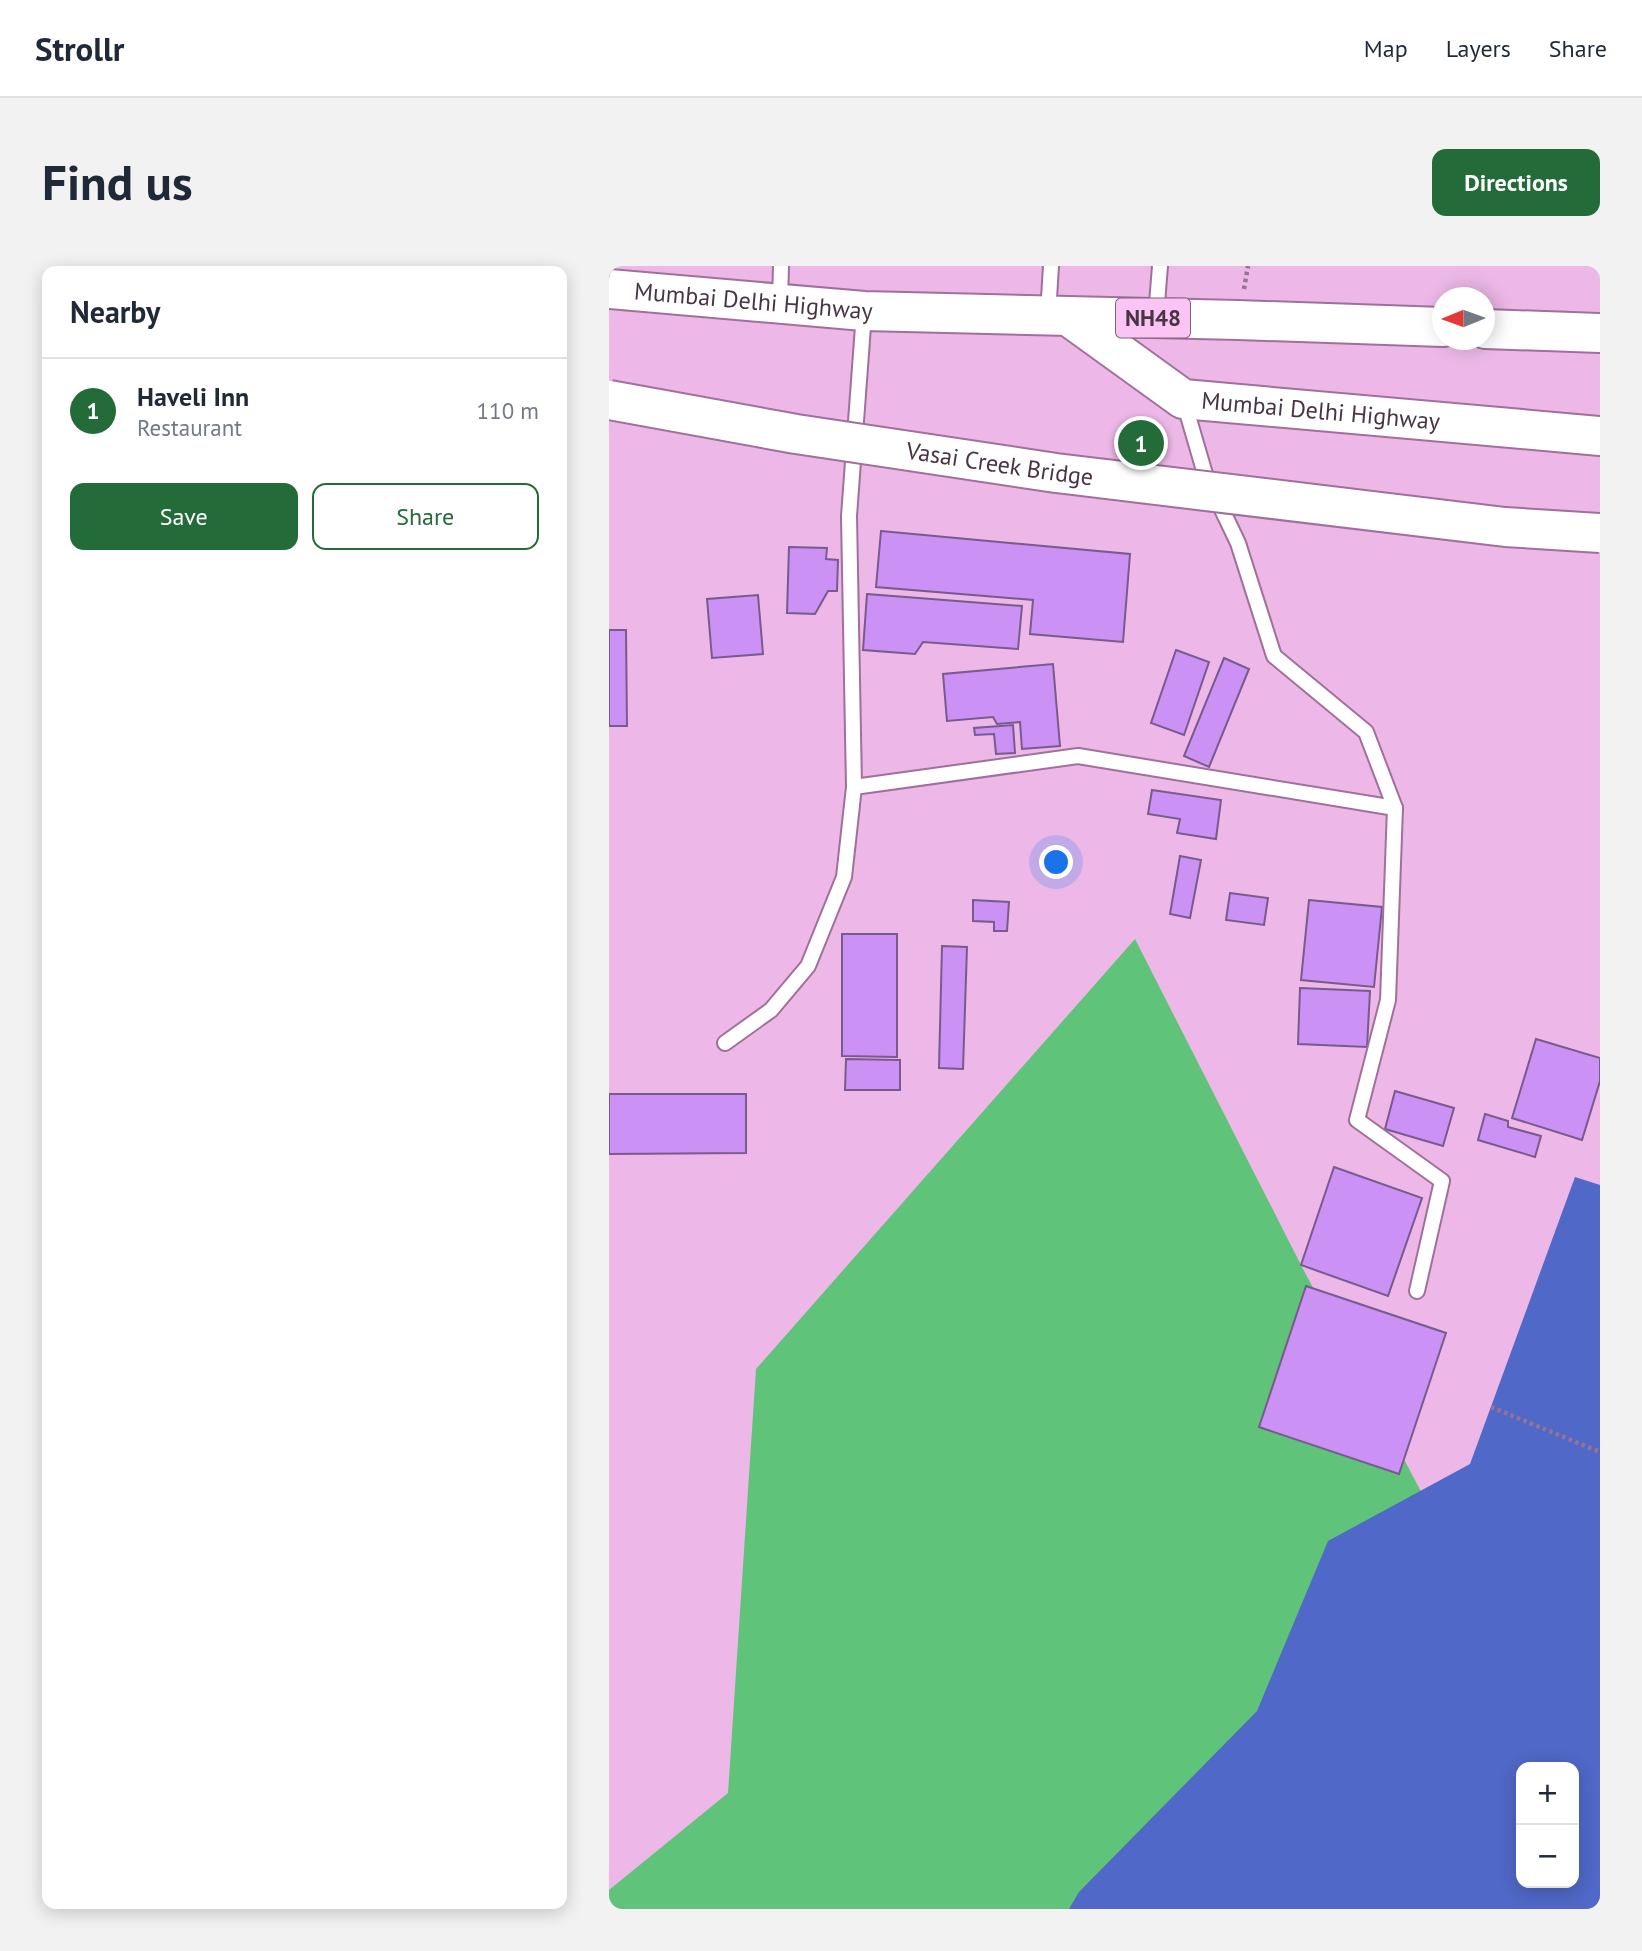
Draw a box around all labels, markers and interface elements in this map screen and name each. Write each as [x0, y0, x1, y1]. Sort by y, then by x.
text: Strollr [35, 27, 124, 70]
text: Map [1364, 33, 1408, 64]
text: Layers [1446, 33, 1511, 64]
text: Share [1549, 33, 1607, 64]
button: Directions [1432, 149, 1600, 216]
text: Find us [42, 150, 193, 214]
street label: Mumbai Delhi Highway [633, 275, 873, 326]
north arrow [1432, 287, 1495, 350]
text: Nearby [70, 292, 160, 331]
road number: NH48 [1116, 298, 1190, 338]
text: Haveli Inn [137, 380, 249, 413]
street label: Mumbai Delhi Highway [1200, 385, 1441, 437]
text: 1 [86, 396, 100, 425]
text: 110 m [477, 396, 539, 425]
text: Restaurant [137, 413, 242, 442]
pin: 1 [1118, 417, 1164, 469]
street label: Vasai Creek Bridge [903, 435, 1095, 492]
button: Save [70, 483, 298, 550]
button: Share [312, 483, 539, 550]
your location [1039, 845, 1073, 879]
map controls [1516, 1762, 1579, 1888]
button: + [1516, 1762, 1579, 1825]
button: − [1516, 1825, 1579, 1888]

